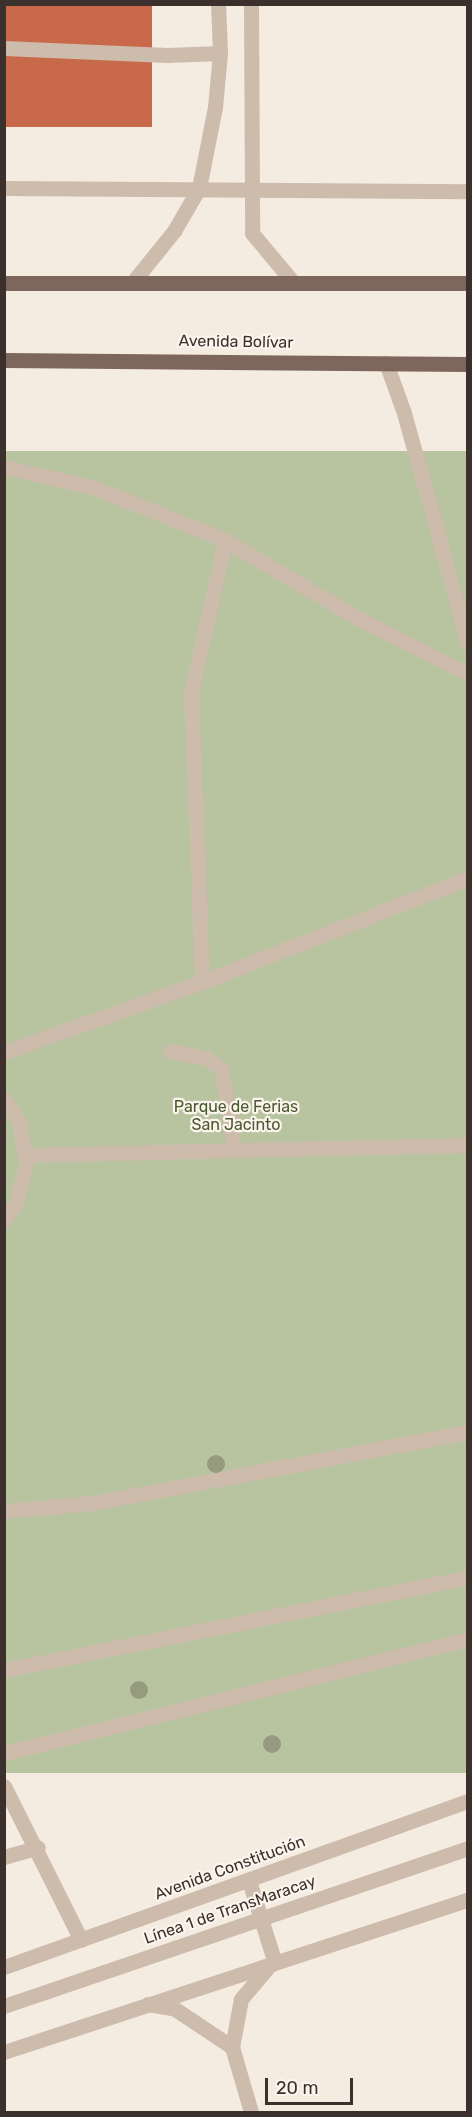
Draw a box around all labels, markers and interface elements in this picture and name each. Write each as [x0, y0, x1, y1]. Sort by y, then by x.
street label: Avenida Bolívar [179, 331, 293, 353]
park label: Parque de Ferias San Jacinto [174, 1097, 298, 1135]
street label: Avenida Constitución [152, 1832, 308, 1904]
street label: Línea 1 de TransMaracay [141, 1872, 319, 1948]
scale bar [268, 2066, 356, 2104]
text: 20 m [276, 2077, 318, 2099]

